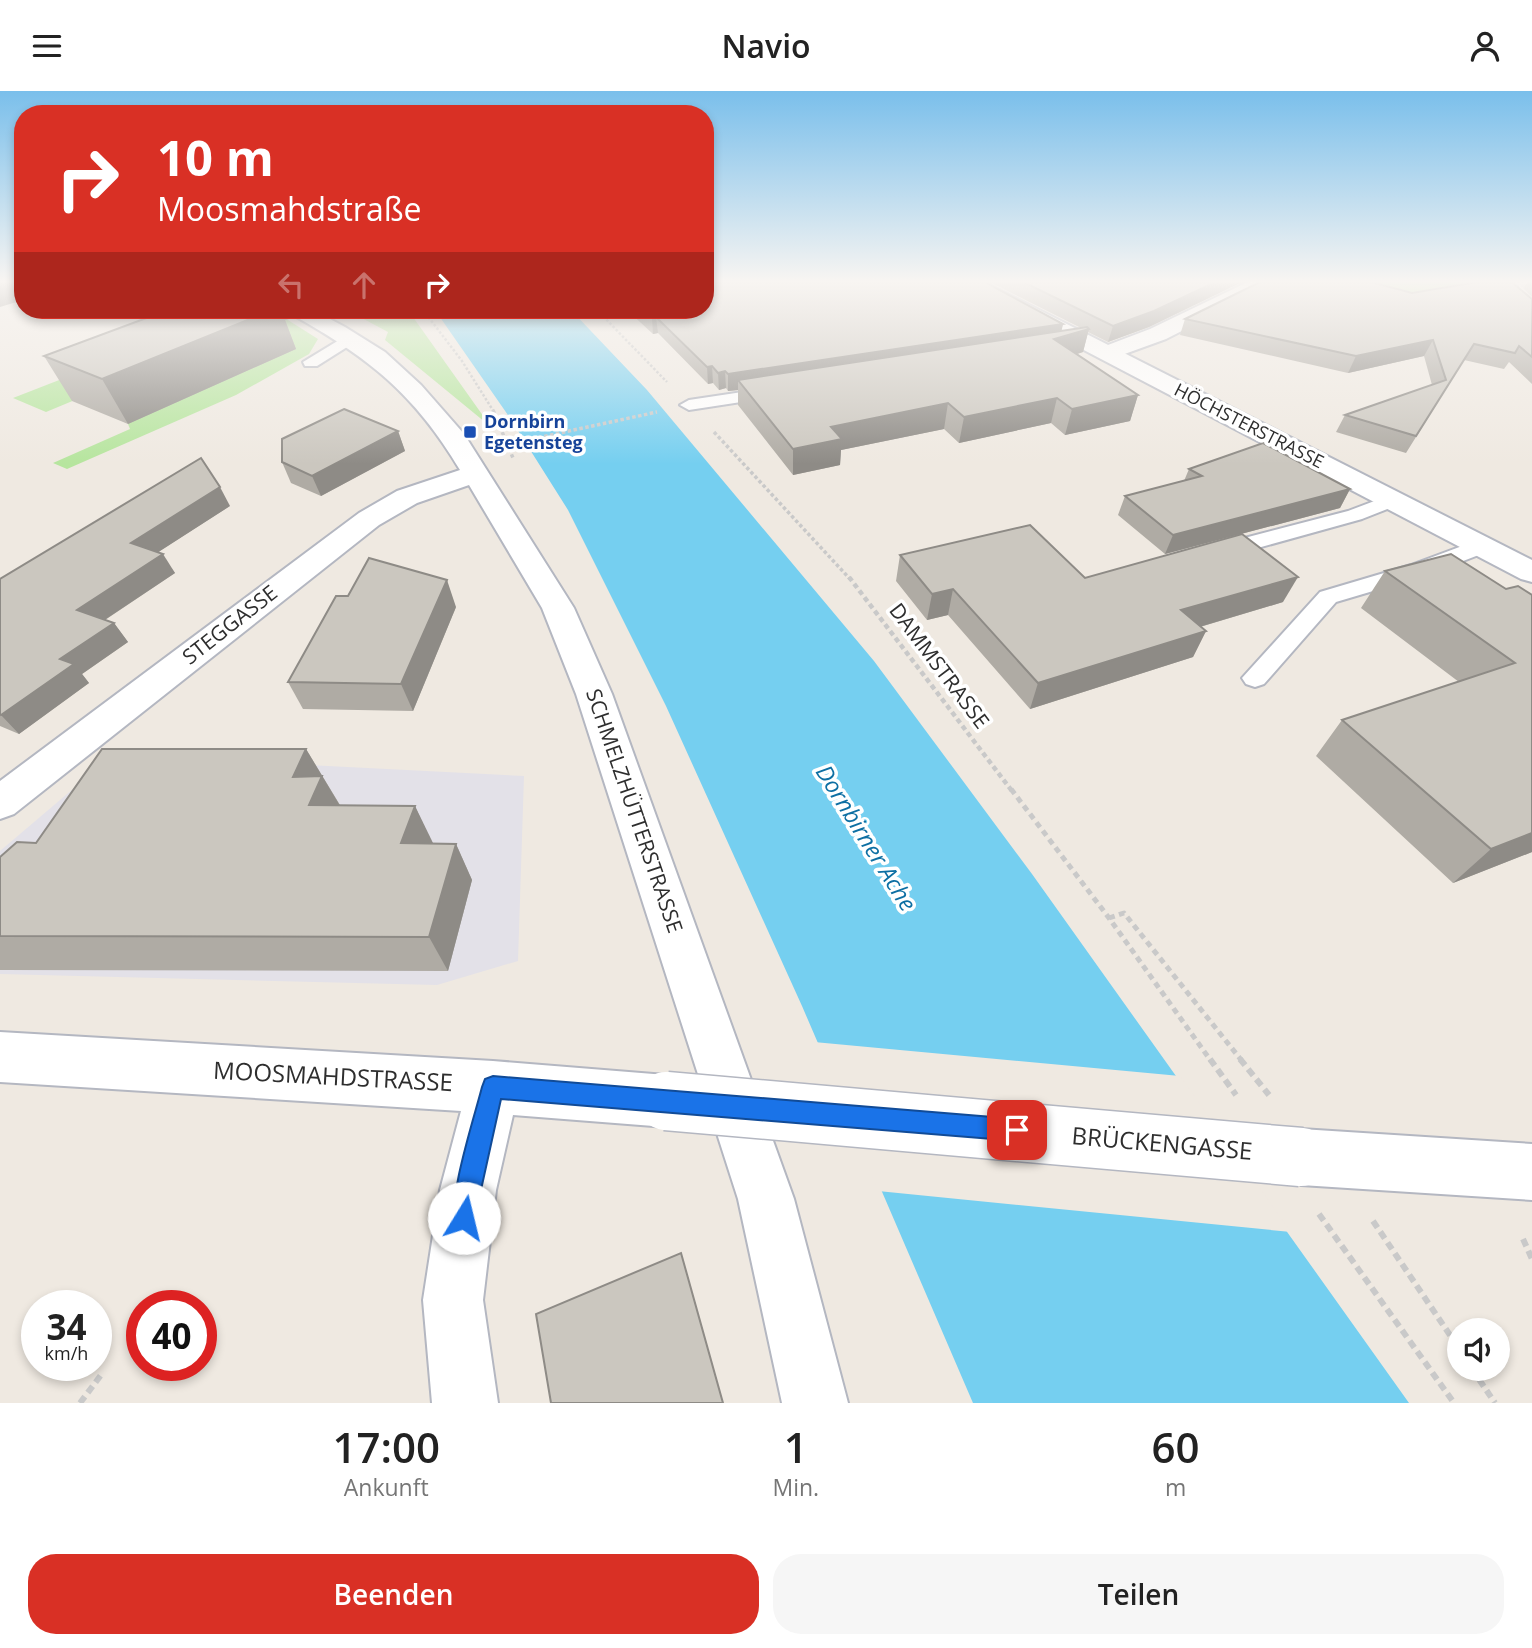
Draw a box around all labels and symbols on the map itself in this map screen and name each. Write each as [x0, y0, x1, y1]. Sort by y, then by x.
street label: HÖCHSTERSTRASSE [1171, 377, 1328, 473]
place label: Dornbirn Egetensteg [484, 409, 583, 454]
marker: Dornbirn Egetensteg [462, 424, 478, 440]
street label: STEGGASSE [176, 578, 283, 670]
street label: DAMMSTRASSE [883, 597, 996, 734]
street label: SCHMELZHÜTTERSTRASSE [580, 685, 690, 936]
water label: Dornbirner Ache [809, 758, 925, 917]
street label: MOOSMAHDSTRASSE [212, 1053, 454, 1098]
pin [987, 1100, 1047, 1160]
street label: BRÜCKENGASSE [1070, 1118, 1254, 1167]
position arrow [427, 1181, 501, 1255]
speed limit sign: 40 [126, 1290, 217, 1381]

